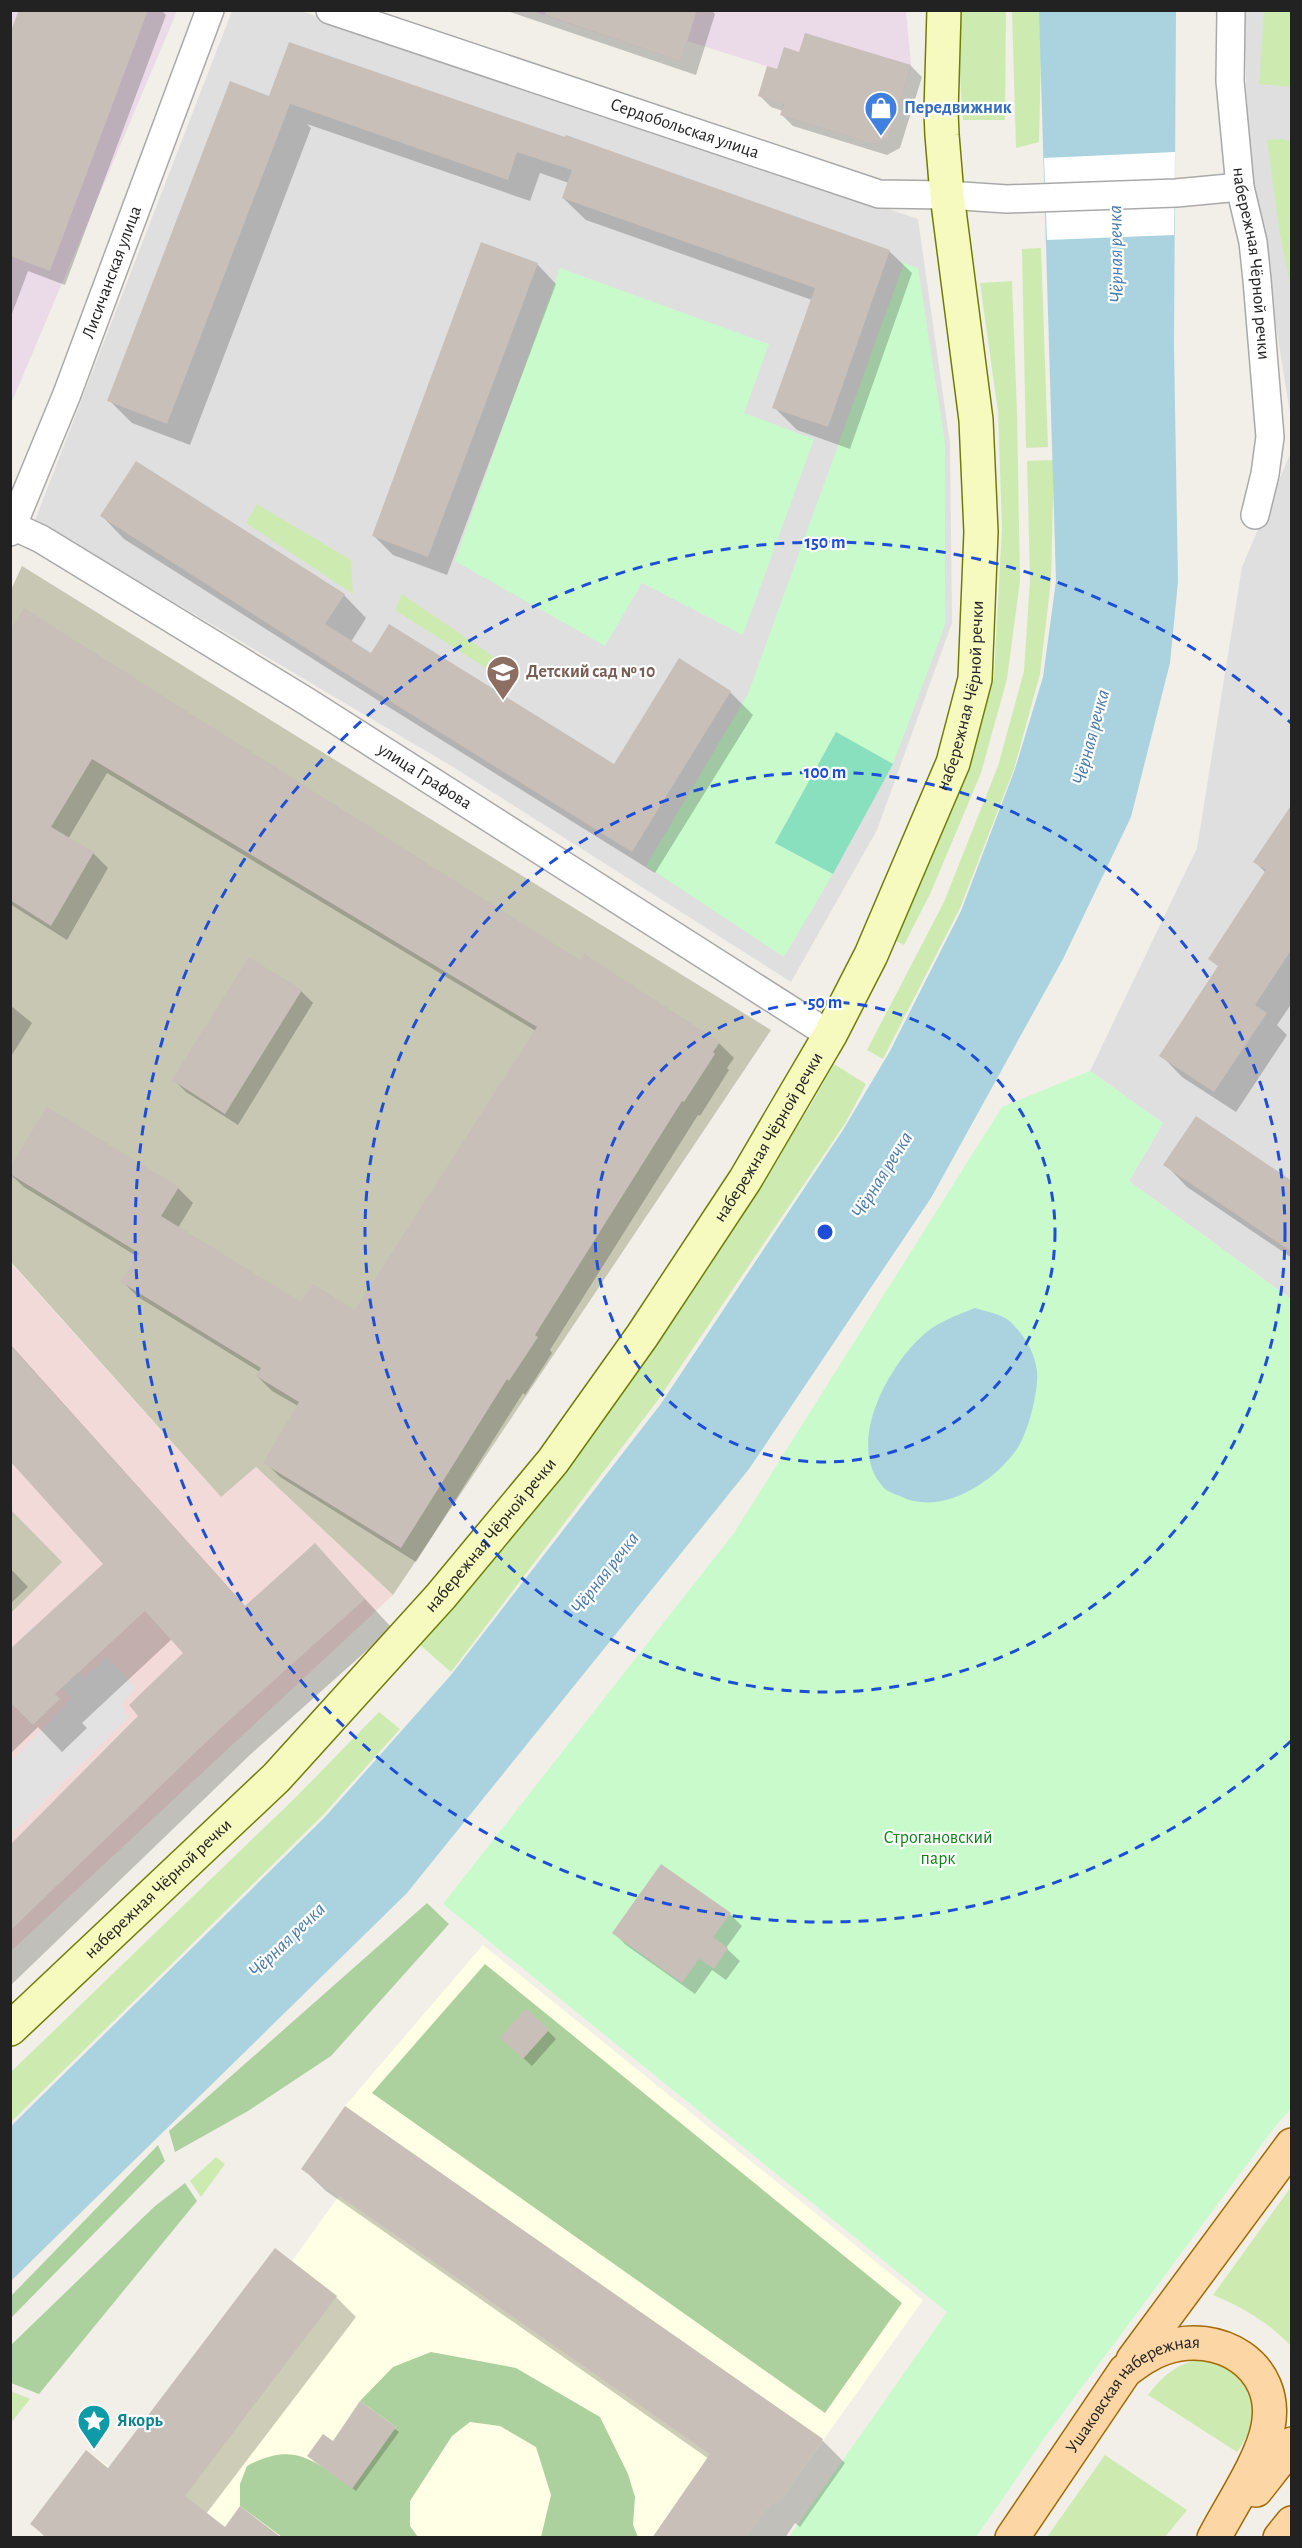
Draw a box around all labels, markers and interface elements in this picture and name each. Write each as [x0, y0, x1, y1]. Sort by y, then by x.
shop icon: Передвижник [863, 90, 899, 137]
street label: Сердобольская улица [608, 96, 761, 162]
place label: Передвижник [904, 99, 1012, 117]
street label: набережная Чёрной речки [1229, 166, 1273, 361]
street label: Лисичанская улица [79, 204, 145, 341]
water label: Чёрная речка [1105, 205, 1127, 303]
text: 150 m [805, 534, 845, 552]
street label: набережная Чёрной речки [933, 600, 987, 793]
school or university icon: Детский сад № 10 [485, 654, 521, 701]
place label: Детский сад № 10 [526, 663, 655, 681]
water label: Чёрная речка [1069, 687, 1113, 787]
street label: улица Графова [374, 740, 475, 813]
text: 100 m [804, 764, 846, 782]
text: 50 m [808, 994, 842, 1012]
street label: набережная Чёрной речки [711, 1049, 827, 1225]
water label: Чёрная речка [848, 1128, 916, 1222]
centre of rings [815, 1222, 835, 1242]
street label: набережная Чёрной речки [422, 1455, 560, 1616]
water label: Чёрная речка [567, 1528, 643, 1618]
street label: набережная Чёрной речки [81, 1816, 235, 1962]
park label: Строгановский парк [884, 1829, 992, 1868]
water label: Чёрная речка [245, 1899, 329, 1981]
street label: Ушаковская набережная [1063, 2334, 1200, 2457]
place icon: Якорь [76, 2403, 112, 2450]
place label: Якорь [117, 2412, 163, 2430]

